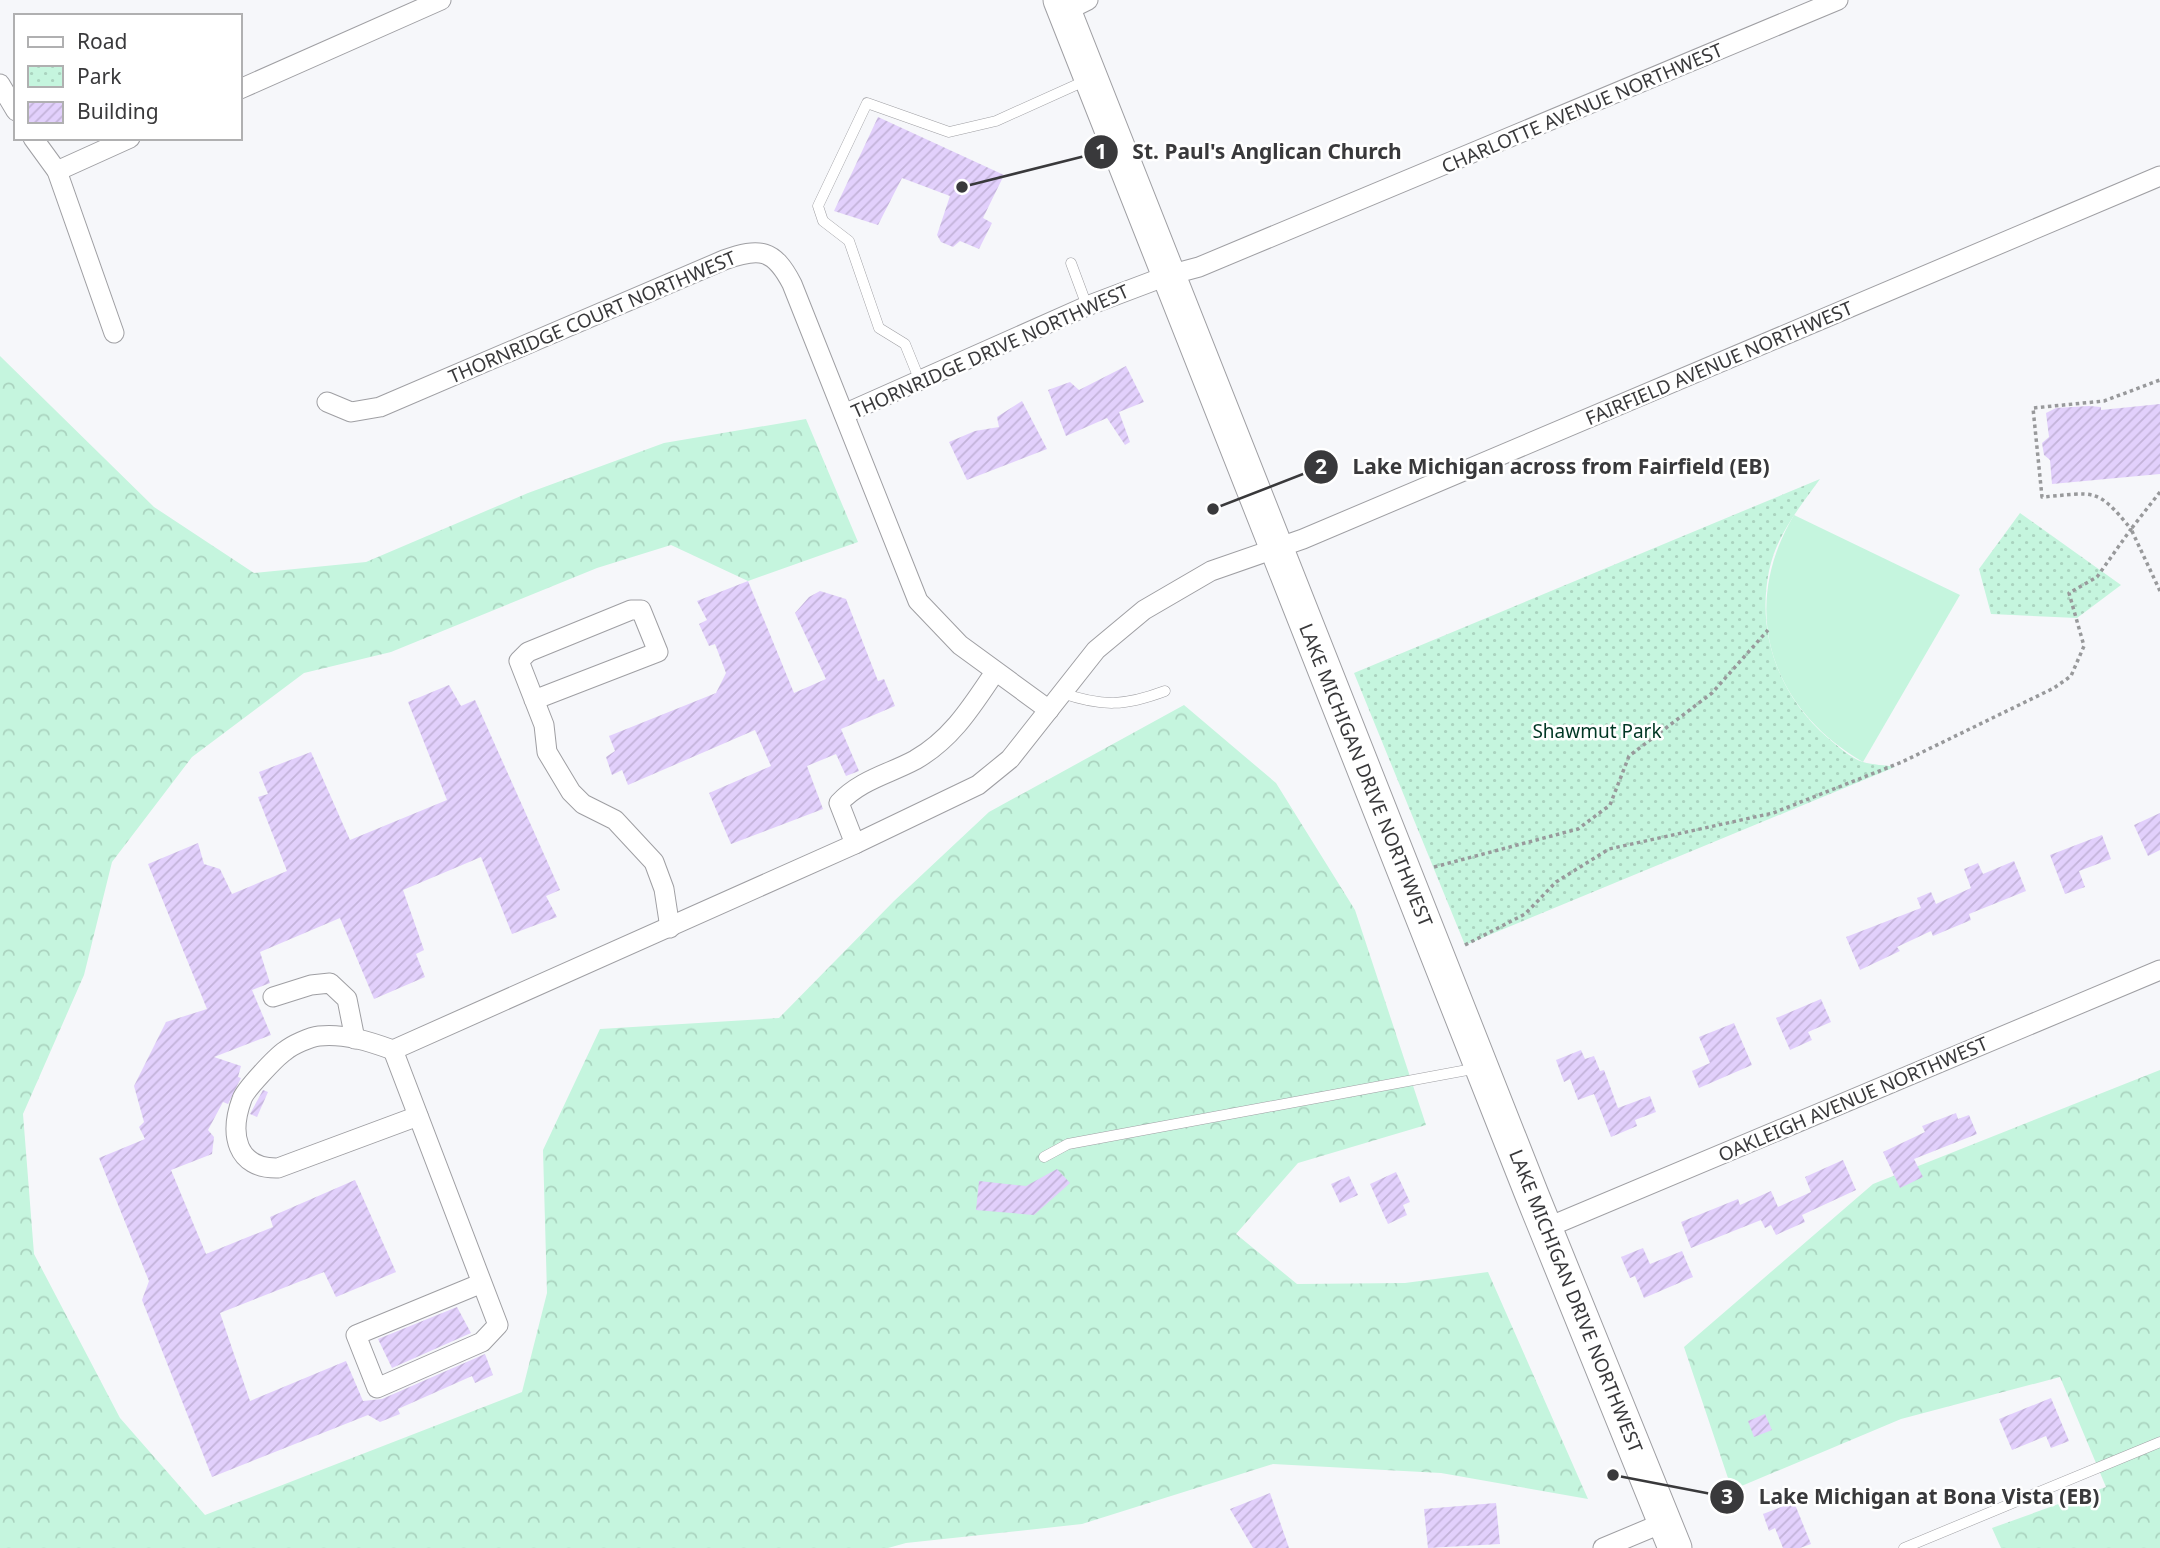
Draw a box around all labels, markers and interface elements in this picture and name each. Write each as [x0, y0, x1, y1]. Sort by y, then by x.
legend [14, 14, 242, 140]
text: Road [77, 27, 127, 55]
street label: CHARLOTTE AVENUE NORTHWEST [1437, 37, 1727, 179]
text: Park [77, 62, 122, 90]
text: Building [77, 97, 159, 125]
callout: St. Paul's Anglican Church [1083, 131, 1416, 173]
text: 1 [1095, 137, 1107, 165]
text: St. Paul's Anglican Church [1132, 137, 1402, 165]
street label: THORNRIDGE COURT NORTHWEST [444, 244, 740, 390]
street label: THORNRIDGE DRIVE NORTHWEST [847, 278, 1133, 424]
street label: FAIRFIELD AVENUE NORTHWEST [1582, 295, 1857, 431]
callout: Lake Michigan across from Fairfield (EB) [1303, 446, 1783, 488]
text: 2 [1315, 452, 1327, 480]
text: Lake Michigan across from Fairfield (EB) [1353, 452, 1770, 480]
street label: LAKE MICHIGAN DRIVE NORTHWEST [1293, 619, 1439, 931]
park label: Shawmut Park [1532, 718, 1662, 744]
street label: OAKLEIGH AVENUE NORTHWEST [1714, 1030, 1992, 1168]
street label: LAKE MICHIGAN DRIVE NORTHWEST [1503, 1145, 1649, 1457]
callout: Lake Michigan at Bona Vista (EB) [1709, 1476, 2113, 1518]
text: 3 [1721, 1482, 1733, 1510]
text: Lake Michigan at Bona Vista (EB) [1759, 1482, 2099, 1510]

